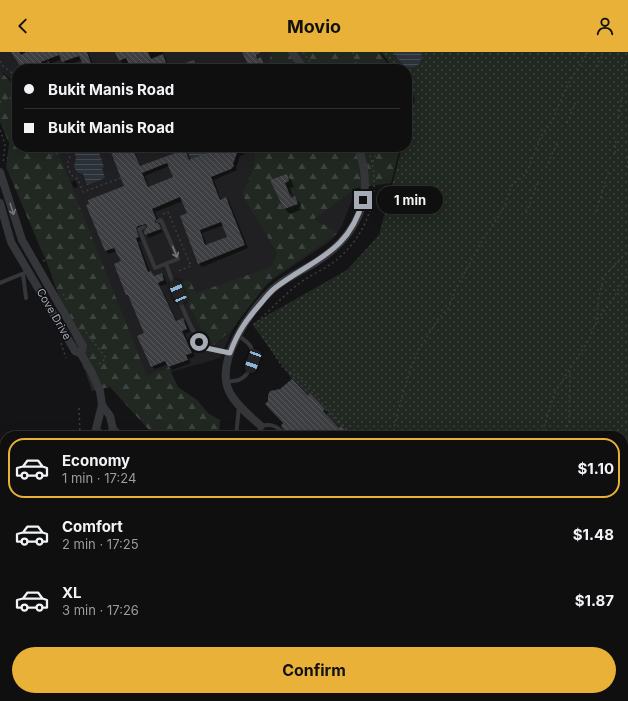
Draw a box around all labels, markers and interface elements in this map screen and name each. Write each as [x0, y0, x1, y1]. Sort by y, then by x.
icon: back [12, 15, 34, 37]
icon: person [594, 15, 616, 37]
text: Movio [287, 16, 341, 37]
text: Bukit Manis Road [48, 80, 174, 99]
text: Bukit Manis Road [48, 118, 174, 137]
callout: 1 min [377, 186, 443, 214]
route end [354, 191, 372, 209]
text: 1 min [394, 192, 426, 208]
one-way arrow [9, 202, 16, 215]
one-way arrow [171, 245, 179, 257]
car [168, 279, 188, 305]
street label: Cove Drive [34, 286, 74, 342]
route start [190, 333, 208, 351]
car [243, 348, 263, 374]
icon: car [14, 450, 50, 486]
text: Economy [62, 451, 130, 470]
text: $1.10 [577, 459, 614, 478]
text: 1 min · 17:24 [62, 470, 136, 486]
icon: car [14, 516, 50, 552]
text: Comfort [62, 517, 123, 536]
text: $1.48 [573, 525, 614, 544]
text: 2 min · 17:25 [62, 536, 139, 552]
icon: car [14, 582, 50, 618]
text: XL [62, 583, 82, 602]
text: $1.87 [575, 591, 614, 610]
text: 3 min · 17:26 [62, 602, 139, 618]
button: Confirm [12, 647, 616, 693]

